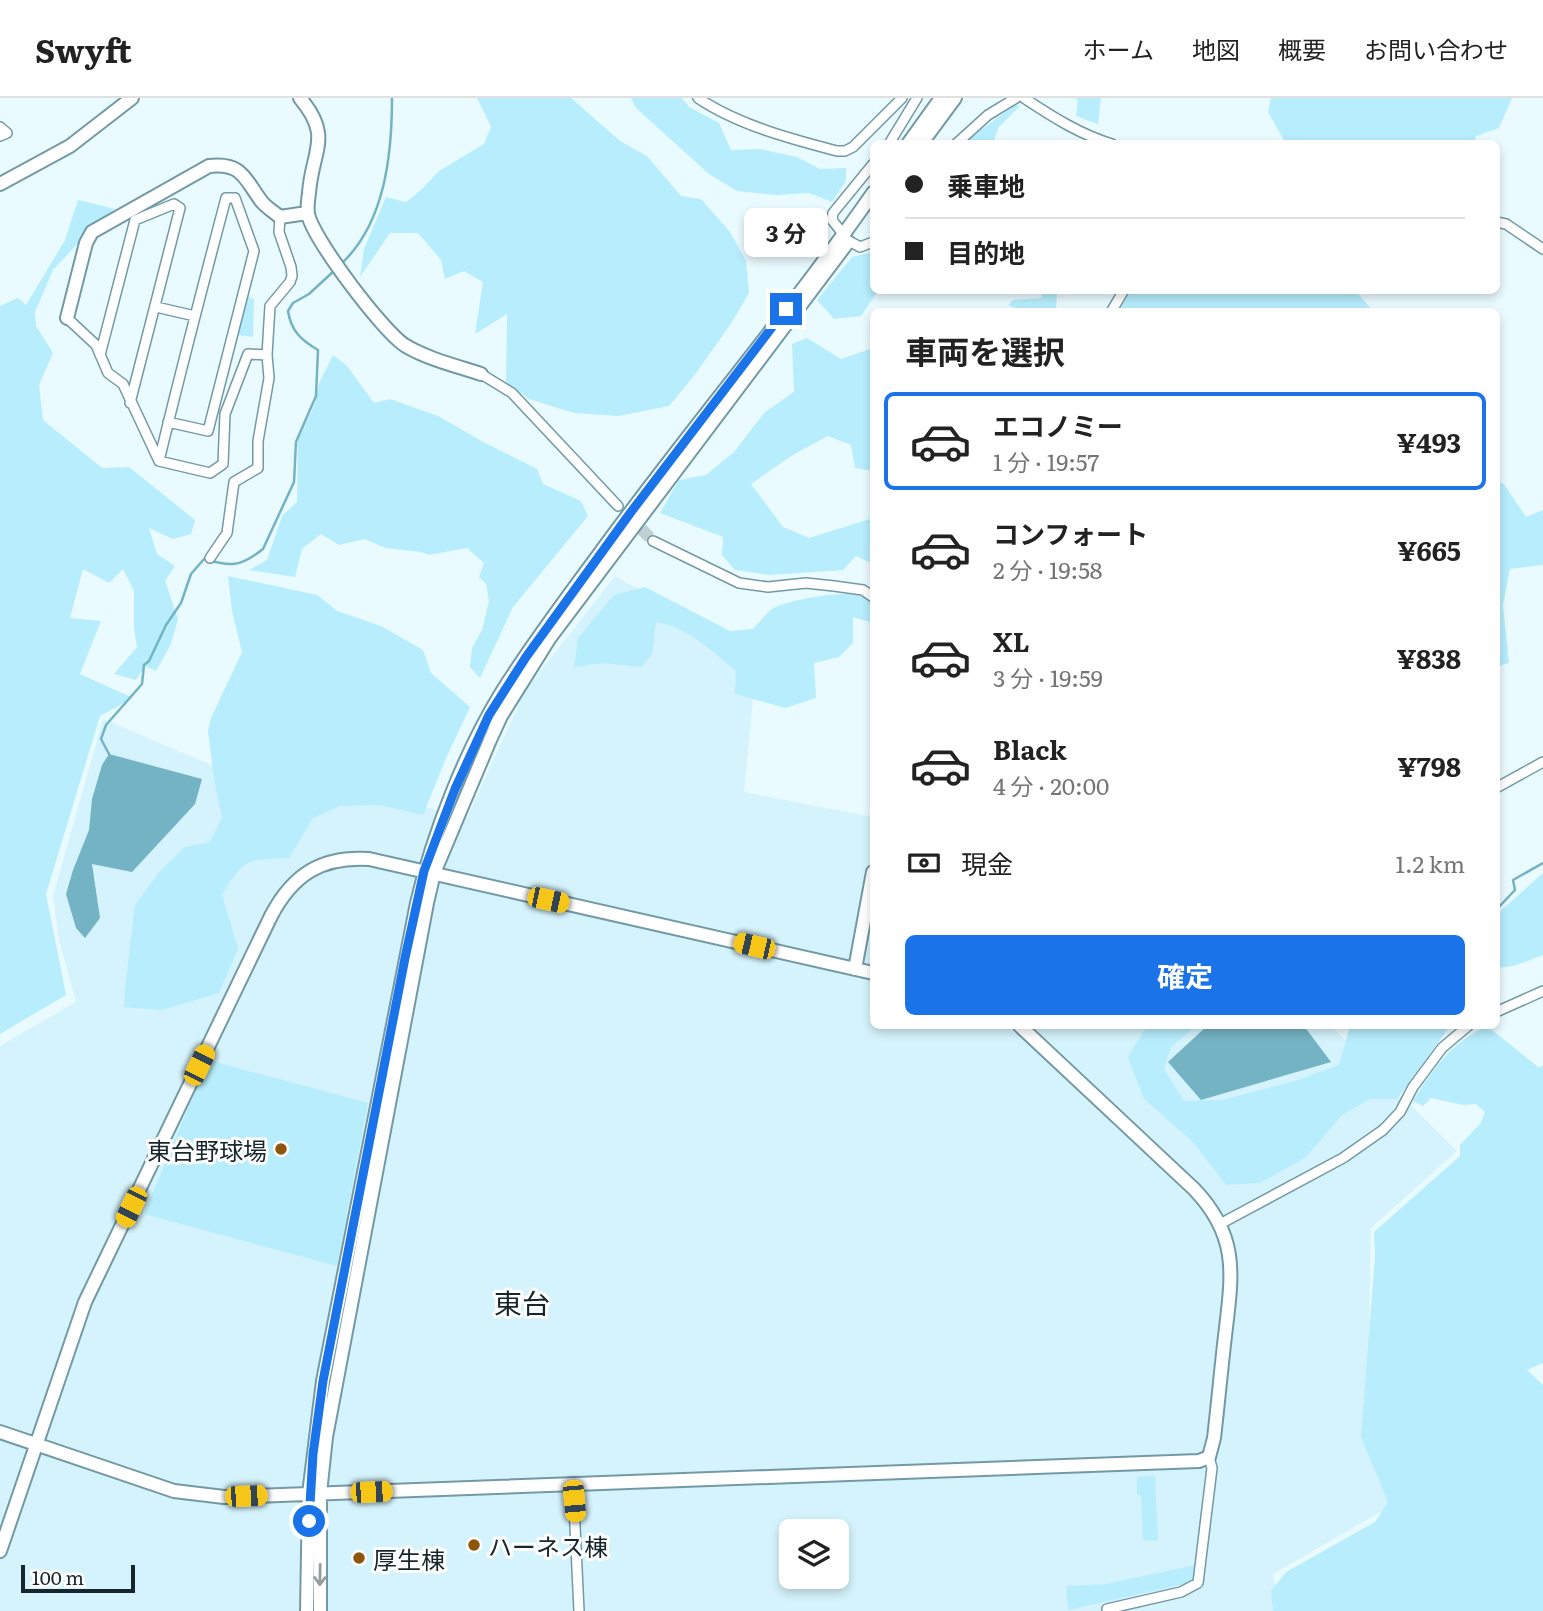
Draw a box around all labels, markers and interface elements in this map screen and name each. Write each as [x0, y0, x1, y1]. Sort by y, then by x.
text: Swyft [35, 24, 132, 73]
text: ホーム [1083, 31, 1154, 66]
text: 地図 [1192, 31, 1240, 66]
text: 概要 [1278, 31, 1326, 66]
text: お問い合わせ [1364, 31, 1508, 66]
text: 乗車地 [947, 165, 1025, 204]
callout: 3 分 [744, 208, 828, 256]
text: 3 分 [766, 215, 806, 249]
text: 目的地 [947, 232, 1025, 271]
route end [770, 293, 802, 325]
text: 車両を選択 [905, 326, 1065, 374]
text: エコノミー [993, 405, 1123, 444]
icon: car [909, 410, 972, 473]
text: ¥493 [1397, 422, 1461, 461]
text: 1 分 · 19:57 [993, 444, 1099, 478]
text: コンフォート [993, 513, 1148, 552]
icon: car [909, 518, 972, 581]
text: ¥665 [1397, 530, 1461, 569]
text: 2 分 · 19:58 [993, 552, 1103, 586]
text: XL [993, 621, 1030, 660]
icon: car [909, 626, 972, 689]
text: ¥838 [1397, 638, 1461, 677]
text: 3 分 · 19:59 [993, 660, 1103, 694]
text: Black [993, 729, 1067, 768]
icon: car [909, 734, 972, 797]
text: ¥798 [1397, 746, 1461, 785]
text: 4 分 · 20:00 [993, 768, 1109, 802]
text: 現金 [961, 843, 1013, 882]
icon: cash [905, 844, 943, 882]
text: 1.2 km [1396, 846, 1465, 880]
car [526, 885, 571, 915]
car [732, 931, 777, 961]
button: 確定 [905, 935, 1465, 1015]
car [181, 1042, 218, 1088]
place label: 東台野球場 [147, 1132, 267, 1167]
marker: 東台野球場 [273, 1141, 289, 1157]
car [113, 1184, 150, 1230]
district label: 東台 [494, 1281, 550, 1323]
car [562, 1479, 587, 1523]
car [350, 1481, 393, 1503]
car [225, 1485, 268, 1507]
route start [293, 1505, 325, 1537]
map controls [779, 1519, 849, 1589]
button: layers [779, 1519, 849, 1589]
place label: ハーネス棟 [488, 1528, 608, 1563]
marker: ハーネス棟 [466, 1537, 482, 1553]
place label: 厚生棟 [373, 1541, 445, 1576]
marker: 厚生棟 [351, 1550, 367, 1566]
scale bar [21, 1562, 135, 1594]
text: 100 m [32, 1563, 84, 1591]
one-way arrow [313, 1564, 327, 1587]

